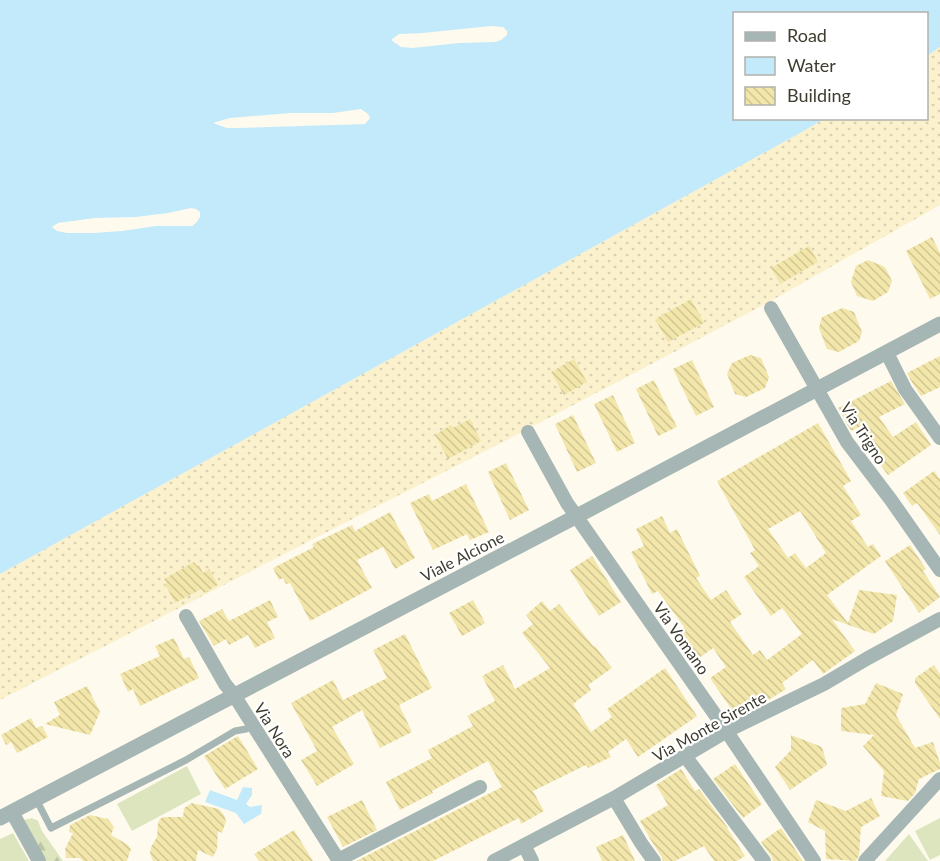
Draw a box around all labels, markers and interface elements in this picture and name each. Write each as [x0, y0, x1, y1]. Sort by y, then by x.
legend [733, 12, 928, 120]
text: Road [787, 24, 827, 46]
text: Water [787, 54, 836, 76]
text: Building [787, 84, 851, 106]
street label: Via Trigno [837, 399, 891, 467]
street label: Viale Alcione [417, 527, 507, 585]
street label: Via Vomano [650, 598, 714, 678]
street label: Via Monte Sirente [649, 687, 769, 765]
street label: Via Nora [251, 699, 299, 761]

